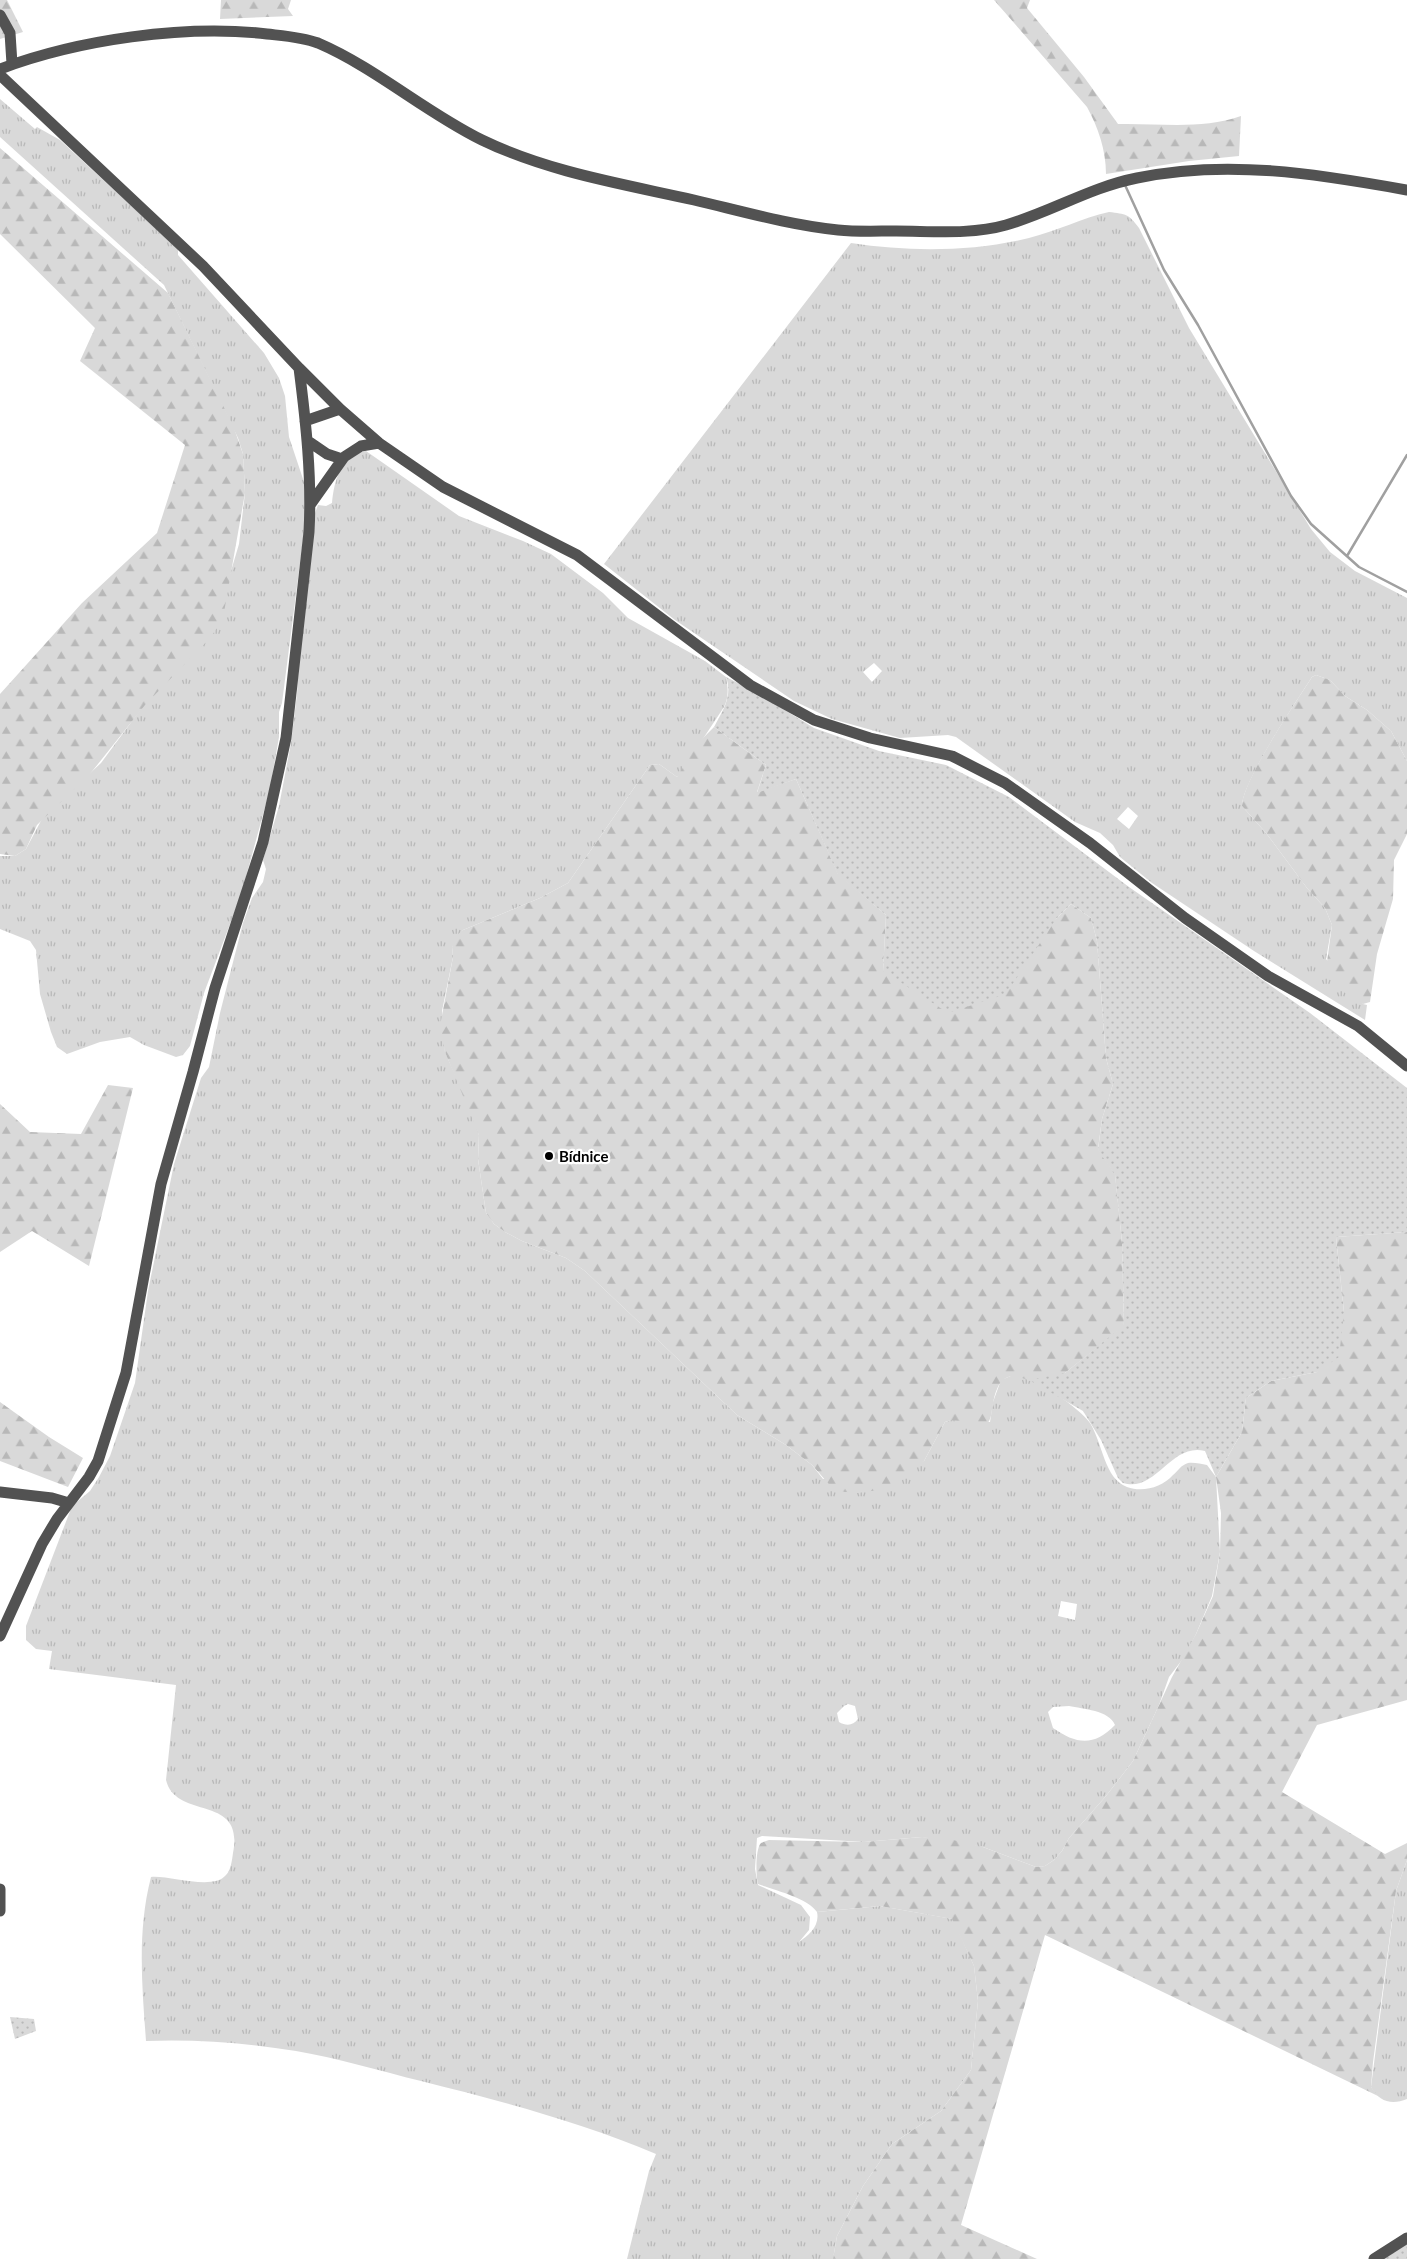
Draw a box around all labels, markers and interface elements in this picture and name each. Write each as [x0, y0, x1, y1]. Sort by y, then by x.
place label: Bídnice [559, 1147, 608, 1165]
marker: Bídnice [543, 1150, 555, 1162]

